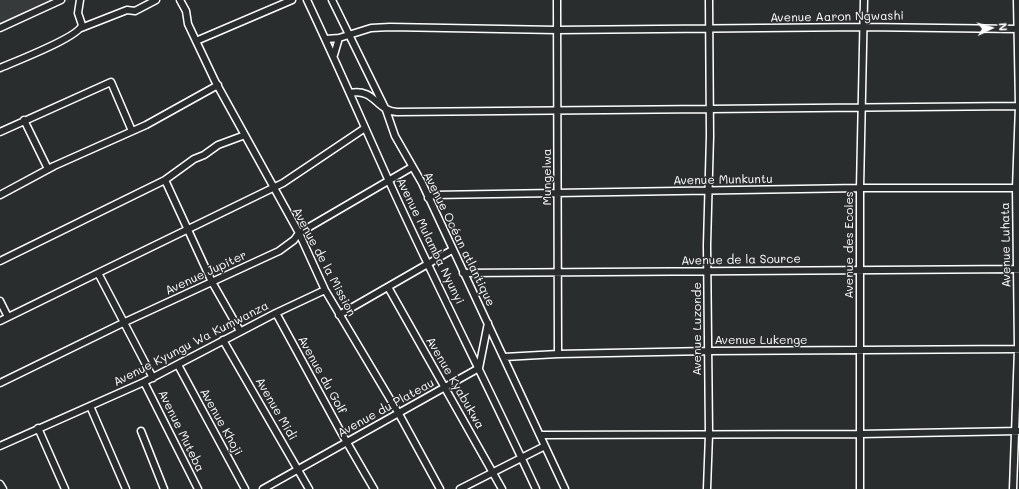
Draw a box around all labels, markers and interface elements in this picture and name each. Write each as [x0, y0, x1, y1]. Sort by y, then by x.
north arrow [971, 8, 1011, 48]
street label: Avenue Aaron Ngwashi [770, 9, 904, 25]
text: N [996, 22, 1011, 32]
street label: Mungelwa [540, 149, 554, 205]
street label: Avenue Océan atlantique [420, 169, 498, 309]
street label: Avenue Munkuntu [673, 172, 773, 188]
street label: Avenue Mulamba Nyunyi [393, 175, 467, 307]
street label: Avenue des Ecoles [842, 191, 856, 299]
street label: Avenue Luhata [998, 202, 1014, 288]
street label: Avenue de la Mission [289, 205, 359, 319]
street label: Avenue Jupiter [163, 248, 249, 298]
street label: Avenue de la Source [681, 252, 801, 268]
street label: Avenue Luzonde [690, 282, 704, 376]
street label: Avenue Kyungu Wa Kumwanza [111, 298, 271, 390]
street label: Avenue du Golf [295, 333, 349, 417]
street label: Avenue Lukenge [714, 333, 808, 347]
street label: Avenue Kyabukwa [423, 334, 487, 432]
street label: Avenue Midi [252, 375, 300, 443]
street label: Avenue du Plateau [335, 376, 437, 440]
street label: Avenue Khoji [197, 386, 245, 458]
street label: Avenue Muteba [155, 388, 207, 474]

